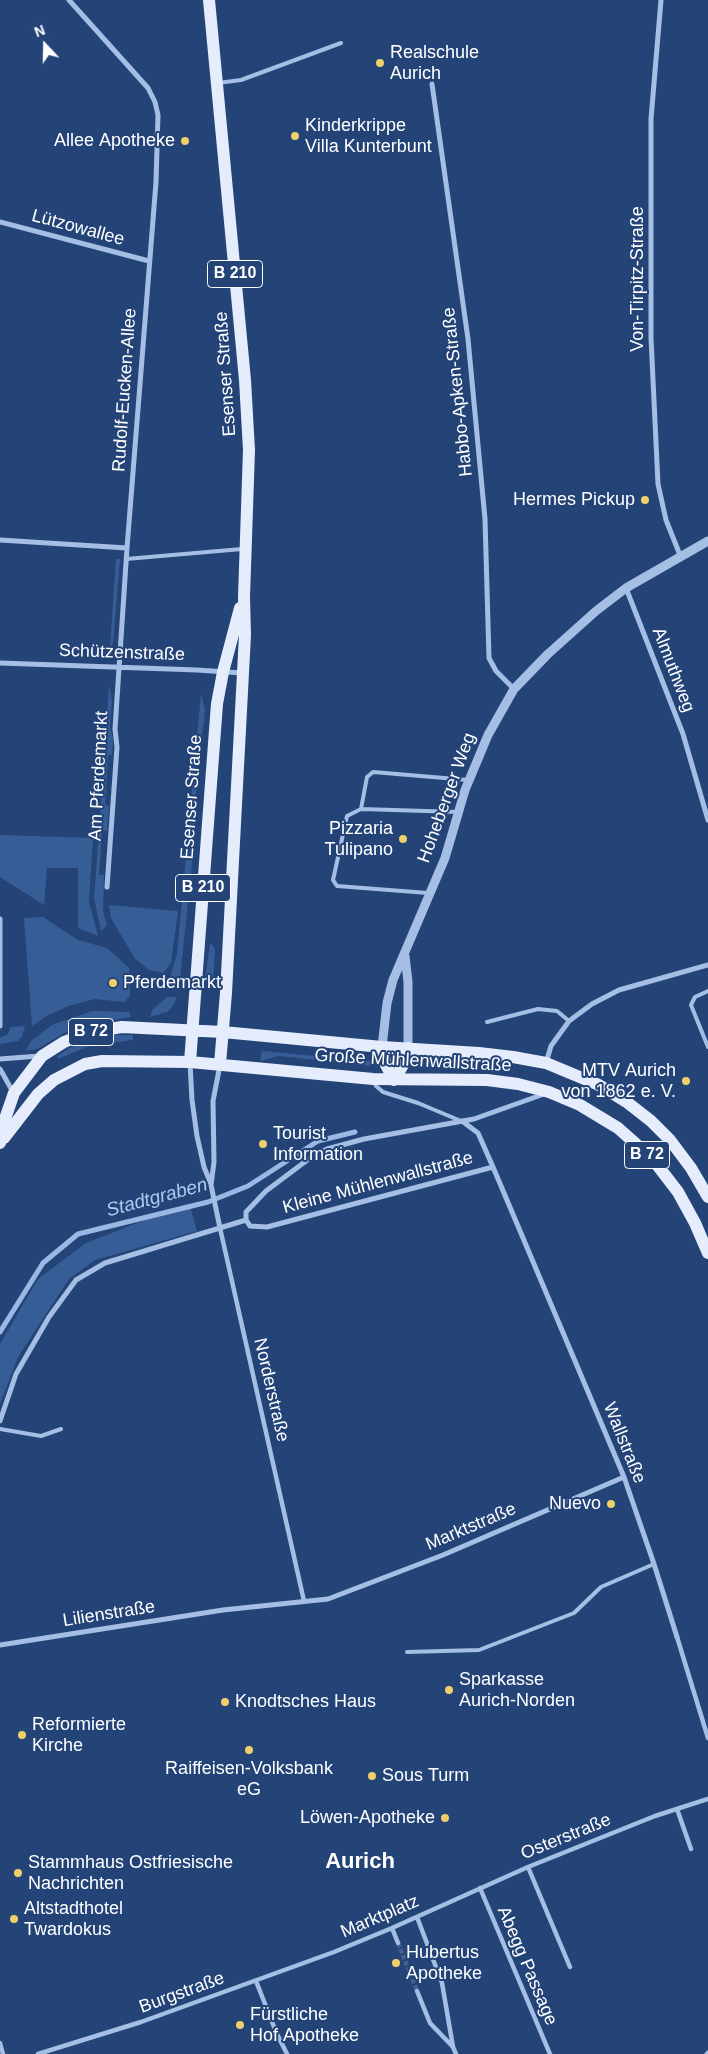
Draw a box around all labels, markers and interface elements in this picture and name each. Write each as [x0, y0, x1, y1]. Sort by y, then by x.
north arrow [20, 20, 70, 70]
text: N [32, 22, 47, 40]
place label: Realschule Aurich [390, 42, 479, 84]
marker: Realschule Aurich [374, 57, 386, 69]
place label: Kinderkrippe Villa Kunterbunt [305, 115, 432, 158]
place label: Allee Apotheke [54, 130, 175, 152]
marker: Kinderkrippe Villa Kunterbunt [289, 130, 301, 142]
marker: Allee Apotheke [179, 135, 191, 147]
street label: Lützowallee [29, 205, 127, 251]
street label: Von-Tirpitz-Straße [627, 206, 649, 352]
road number: B 210 [208, 260, 262, 288]
street label: Habbo-Apken-Straße [438, 306, 478, 478]
street label: Rudolf-Eucken-Allee [109, 307, 141, 473]
street label: Esenser Straße [211, 311, 241, 437]
place label: Hermes Pickup [513, 489, 635, 511]
marker: Hermes Pickup [639, 494, 651, 506]
street label: Almuthweg [647, 625, 699, 715]
street label: Schützenstraße [59, 640, 185, 666]
street label: Am Pferdemarkt [85, 711, 113, 841]
street label: Hoheberger Weg [413, 730, 481, 866]
street label: Esenser Straße [177, 734, 207, 860]
place label: Pizzaria Tulipano [325, 818, 393, 861]
marker: Pizzaria Tulipano [397, 833, 409, 845]
road number: B 210 [176, 874, 230, 901]
place label: Pferdemarkt [123, 972, 221, 994]
marker: Pferdemarkt [107, 977, 119, 989]
road number: B 72 [68, 1019, 114, 1046]
street label: Große Mühlenwallstraße [314, 1045, 512, 1077]
place label: MTV Aurich von 1862 e. V. [562, 1060, 676, 1102]
marker: MTV Aurich von 1862 e. V. [680, 1075, 692, 1087]
place label: Tourist Information [273, 1123, 363, 1166]
marker: Tourist Information [257, 1138, 269, 1150]
road number: B 72 [624, 1142, 670, 1168]
street label: Kleine Mühlenwallstraße [280, 1147, 476, 1219]
water label: Stadtgraben [104, 1174, 210, 1222]
street label: Norderstraße [249, 1336, 293, 1444]
street label: Wallstraße [598, 1399, 650, 1487]
place label: Nuevo [549, 1493, 601, 1515]
street label: Marktstraße [423, 1498, 519, 1556]
marker: Nuevo [605, 1498, 617, 1510]
street label: Lilienstraße [61, 1596, 157, 1632]
place label: Sparkasse Aurich-Norden [459, 1669, 575, 1712]
marker: Sparkasse Aurich-Norden [443, 1684, 455, 1696]
place label: Knodtsches Haus [235, 1691, 376, 1713]
marker: Knodtsches Haus [219, 1696, 231, 1708]
place label: Reformierte Kirche [32, 1714, 126, 1756]
marker: Reformierte Kirche [16, 1729, 28, 1741]
marker: Raiffeisen-Volksbank eG [243, 1744, 255, 1756]
place label: Raiffeisen-Volksbank eG [165, 1758, 333, 1800]
place label: Sous Turm [382, 1765, 469, 1787]
marker: Sous Turm [366, 1770, 378, 1782]
place label: Löwen-Apotheke [300, 1807, 435, 1829]
street label: Osterstraße [518, 1809, 614, 1865]
marker: Löwen-Apotheke [439, 1812, 451, 1824]
district label: Aurich [325, 1849, 395, 1875]
place label: Stammhaus Ostfriesische Nachrichten [28, 1852, 233, 1895]
marker: Stammhaus Ostfriesische Nachrichten [12, 1867, 24, 1879]
street label: Marktplatz [338, 1891, 422, 1943]
place label: Altstadthotel Twardokus [24, 1898, 123, 1940]
street label: Abegg Passage [492, 1903, 562, 2029]
marker: Altstadthotel Twardokus [8, 1913, 20, 1925]
place label: Hubertus Apotheke [406, 1942, 482, 1985]
marker: Hubertus Apotheke [390, 1957, 402, 1969]
street label: Burgstraße [136, 1968, 228, 2018]
place label: Fürstliche Hof Apotheke [250, 2004, 359, 2046]
marker: Fürstliche Hof Apotheke [234, 2019, 246, 2031]

